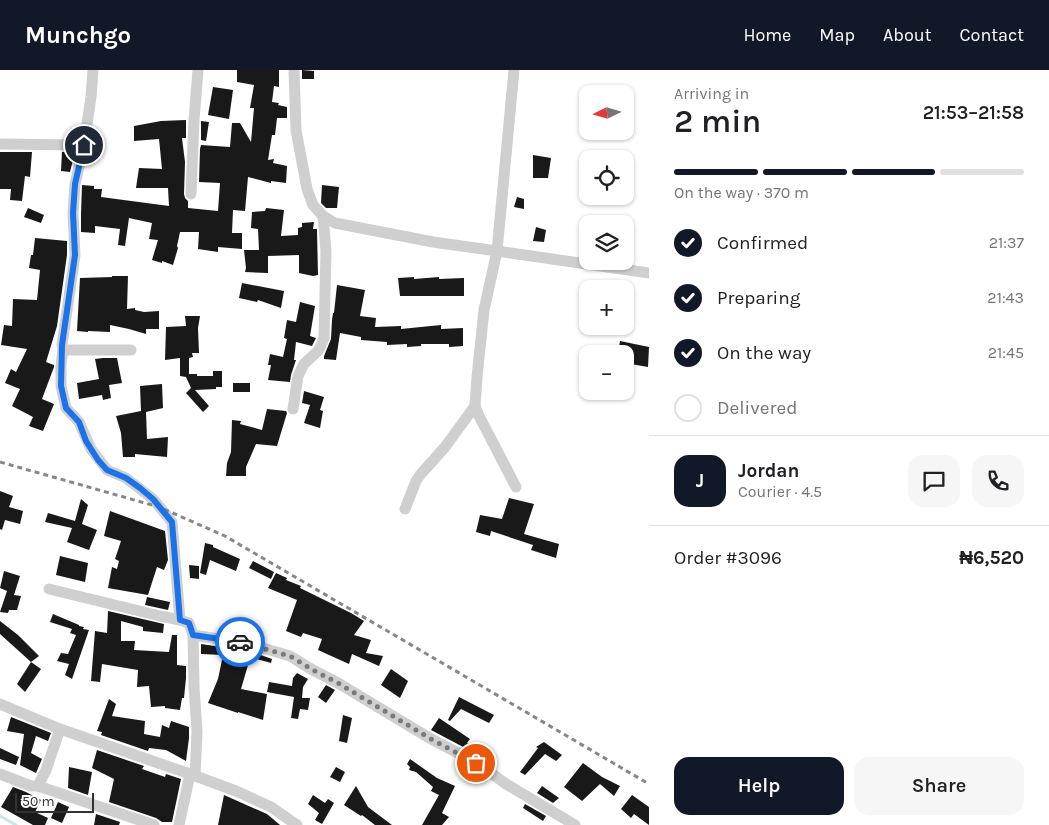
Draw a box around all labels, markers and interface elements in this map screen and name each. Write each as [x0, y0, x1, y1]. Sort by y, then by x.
text: Munchgo [25, 21, 131, 49]
text: Home [743, 24, 791, 46]
text: Map [819, 24, 855, 46]
text: About [883, 24, 932, 46]
text: Contact [960, 24, 1024, 46]
text: Arriving in [674, 84, 749, 103]
north arrow [579, 85, 634, 140]
map controls [579, 85, 634, 400]
text: 21:53–21:58 [923, 102, 1024, 124]
text: 2 min [674, 103, 761, 140]
pin [63, 124, 105, 166]
icon: home [70, 131, 98, 159]
button: locate [579, 150, 634, 205]
text: On the way · 370 m [674, 183, 809, 202]
button: layers [579, 215, 634, 270]
icon: check [674, 229, 702, 257]
text: Confirmed [717, 232, 808, 254]
text: 21:37 [989, 233, 1024, 252]
button: + [579, 280, 634, 335]
icon: check [674, 284, 702, 312]
text: Preparing [717, 287, 800, 309]
text: 21:43 [987, 288, 1024, 307]
icon: check [674, 339, 702, 367]
text: On the way [717, 342, 811, 364]
text: 21:45 [988, 343, 1024, 362]
button: − [579, 345, 634, 400]
text: Delivered [717, 397, 797, 419]
button: chat [908, 455, 960, 507]
button: phone [972, 455, 1024, 507]
text: Jordan [738, 460, 799, 482]
text: J [696, 470, 704, 492]
text: Courier · 4.5 [738, 482, 822, 501]
text: Order #3096 [674, 547, 782, 569]
text: ₦6,520 [959, 547, 1024, 569]
courier [215, 617, 265, 667]
icon: car [226, 628, 254, 656]
pin [455, 742, 497, 784]
icon: bag [462, 749, 490, 777]
button: Help [674, 757, 844, 815]
button: Share [854, 757, 1024, 815]
scale bar [15, 790, 94, 813]
text: 50 m [22, 793, 55, 810]

